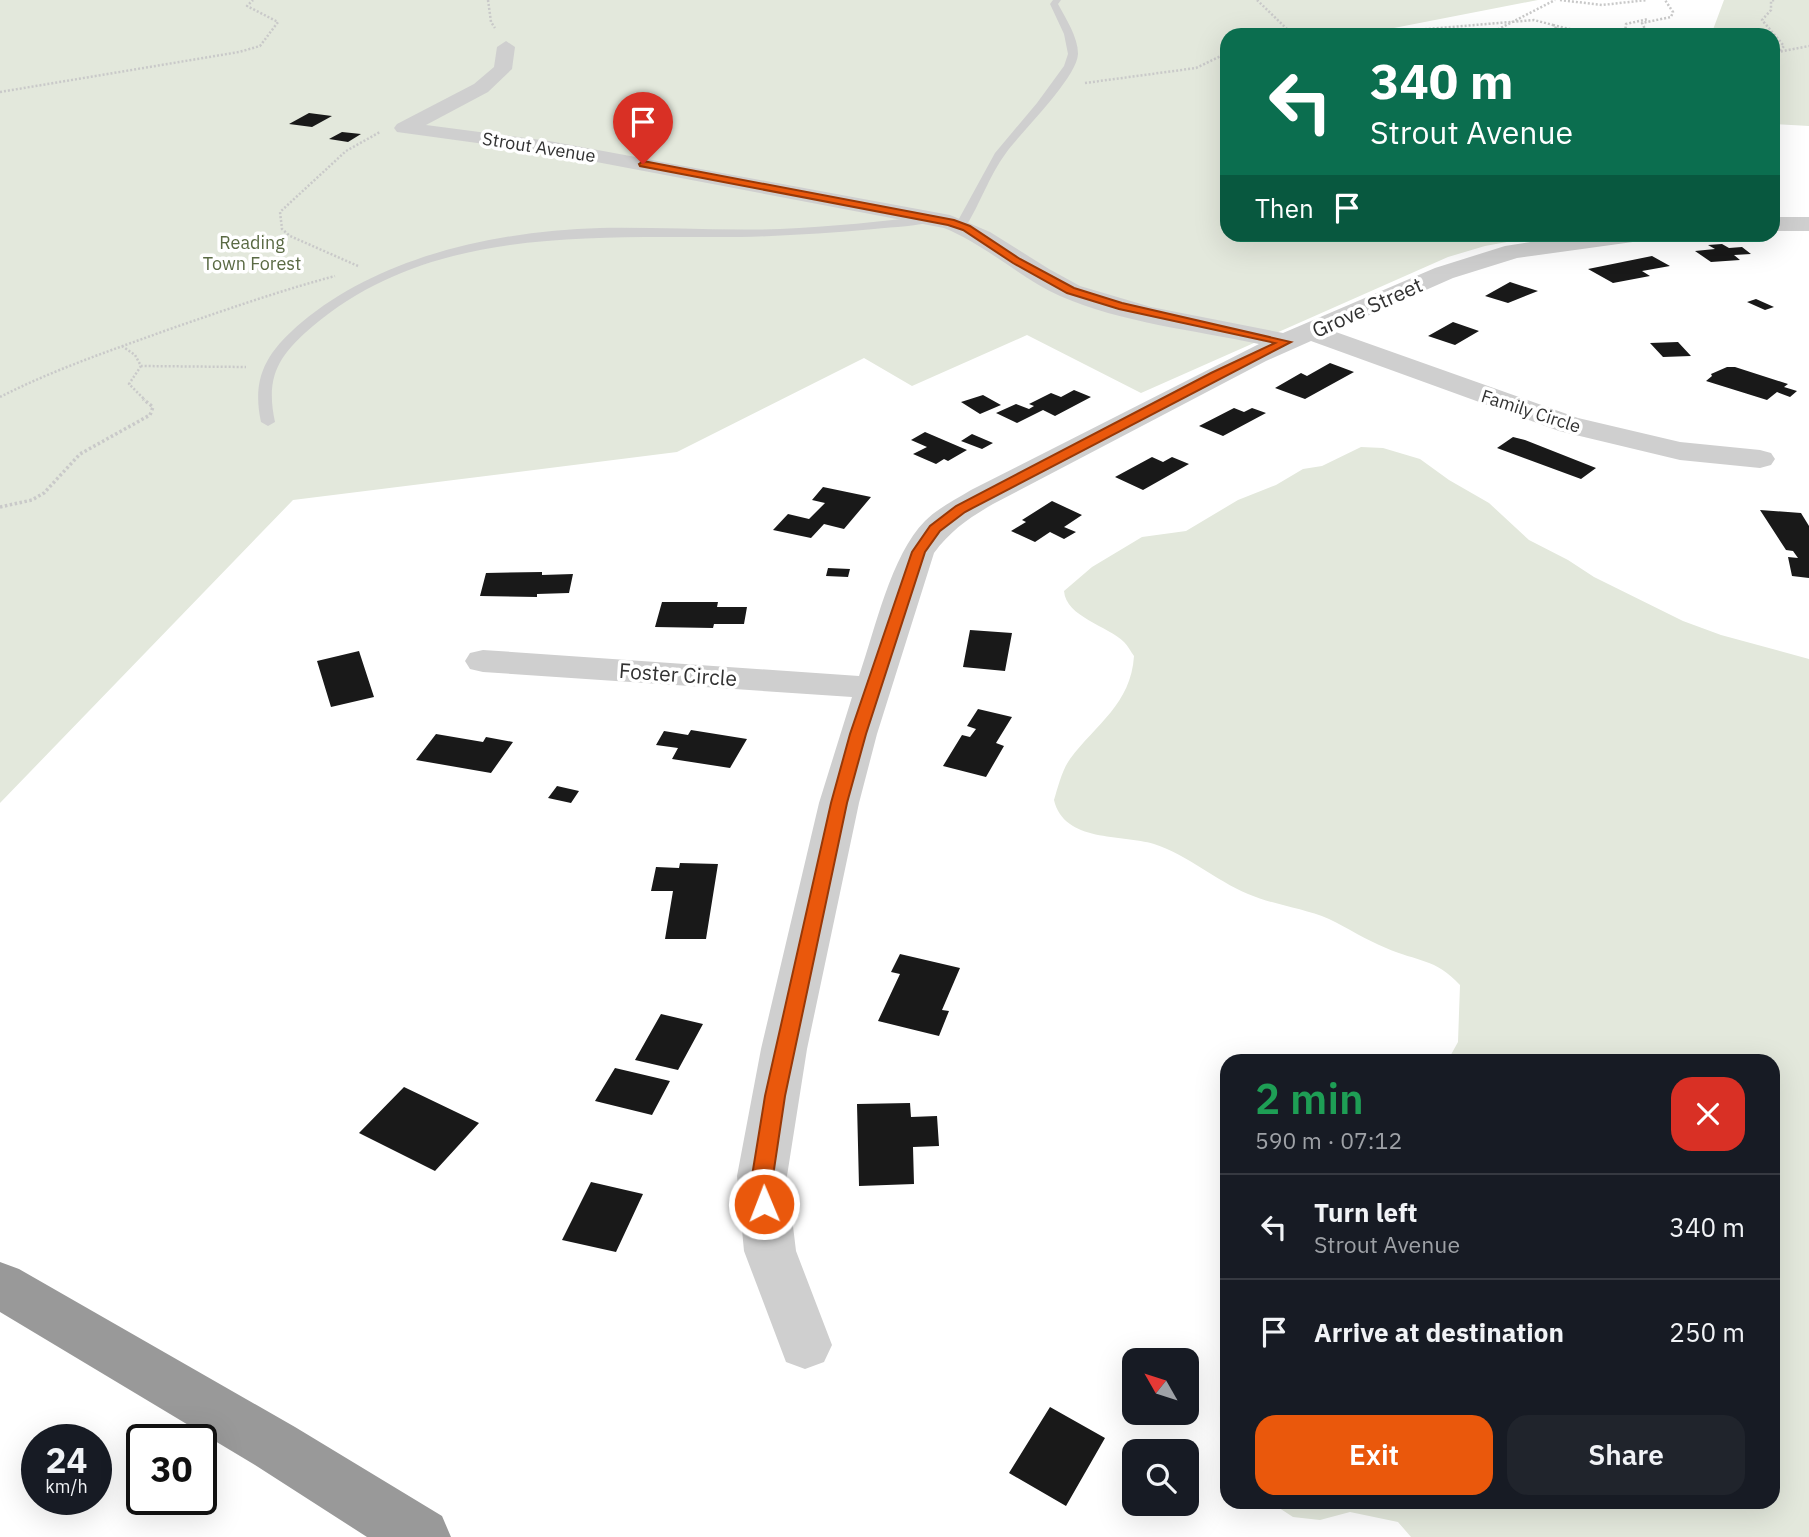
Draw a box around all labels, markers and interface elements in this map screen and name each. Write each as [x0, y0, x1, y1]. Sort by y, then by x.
text: 340 m [1370, 49, 1514, 112]
icon: left [1255, 56, 1346, 147]
pin [613, 92, 673, 164]
icon: arrive [624, 103, 662, 141]
text: Strout Avenue [1370, 111, 1573, 153]
street label: Strout Avenue [481, 127, 597, 167]
icon: arrive [1328, 189, 1366, 227]
text: Then [1255, 191, 1314, 225]
park label: Reading Town Forest [203, 231, 301, 275]
street label: Grove Street [1307, 270, 1427, 344]
street label: Family Circle [1478, 384, 1584, 438]
street label: Foster Circle [618, 656, 738, 692]
text: 2 min [1255, 1071, 1364, 1126]
button: close [1671, 1077, 1745, 1151]
text: 590 m · 07:12 [1255, 1125, 1402, 1155]
position arrow [727, 1167, 801, 1241]
text: Turn left [1314, 1195, 1417, 1229]
icon: left [1255, 1208, 1293, 1246]
text: 340 m [1669, 1210, 1745, 1244]
text: Strout Avenue [1314, 1229, 1460, 1259]
icon: arrive [1255, 1313, 1293, 1351]
text: Arrive at destination [1314, 1315, 1564, 1349]
text: 250 m [1669, 1315, 1745, 1349]
north arrow [1122, 1348, 1199, 1424]
map controls [1122, 1348, 1199, 1516]
button: Exit [1255, 1415, 1493, 1495]
button: Share [1507, 1415, 1745, 1495]
speed limit sign: 30 [126, 1424, 217, 1515]
text: 24 [45, 1437, 88, 1483]
button: search [1122, 1439, 1199, 1516]
text: km/h [45, 1475, 88, 1498]

